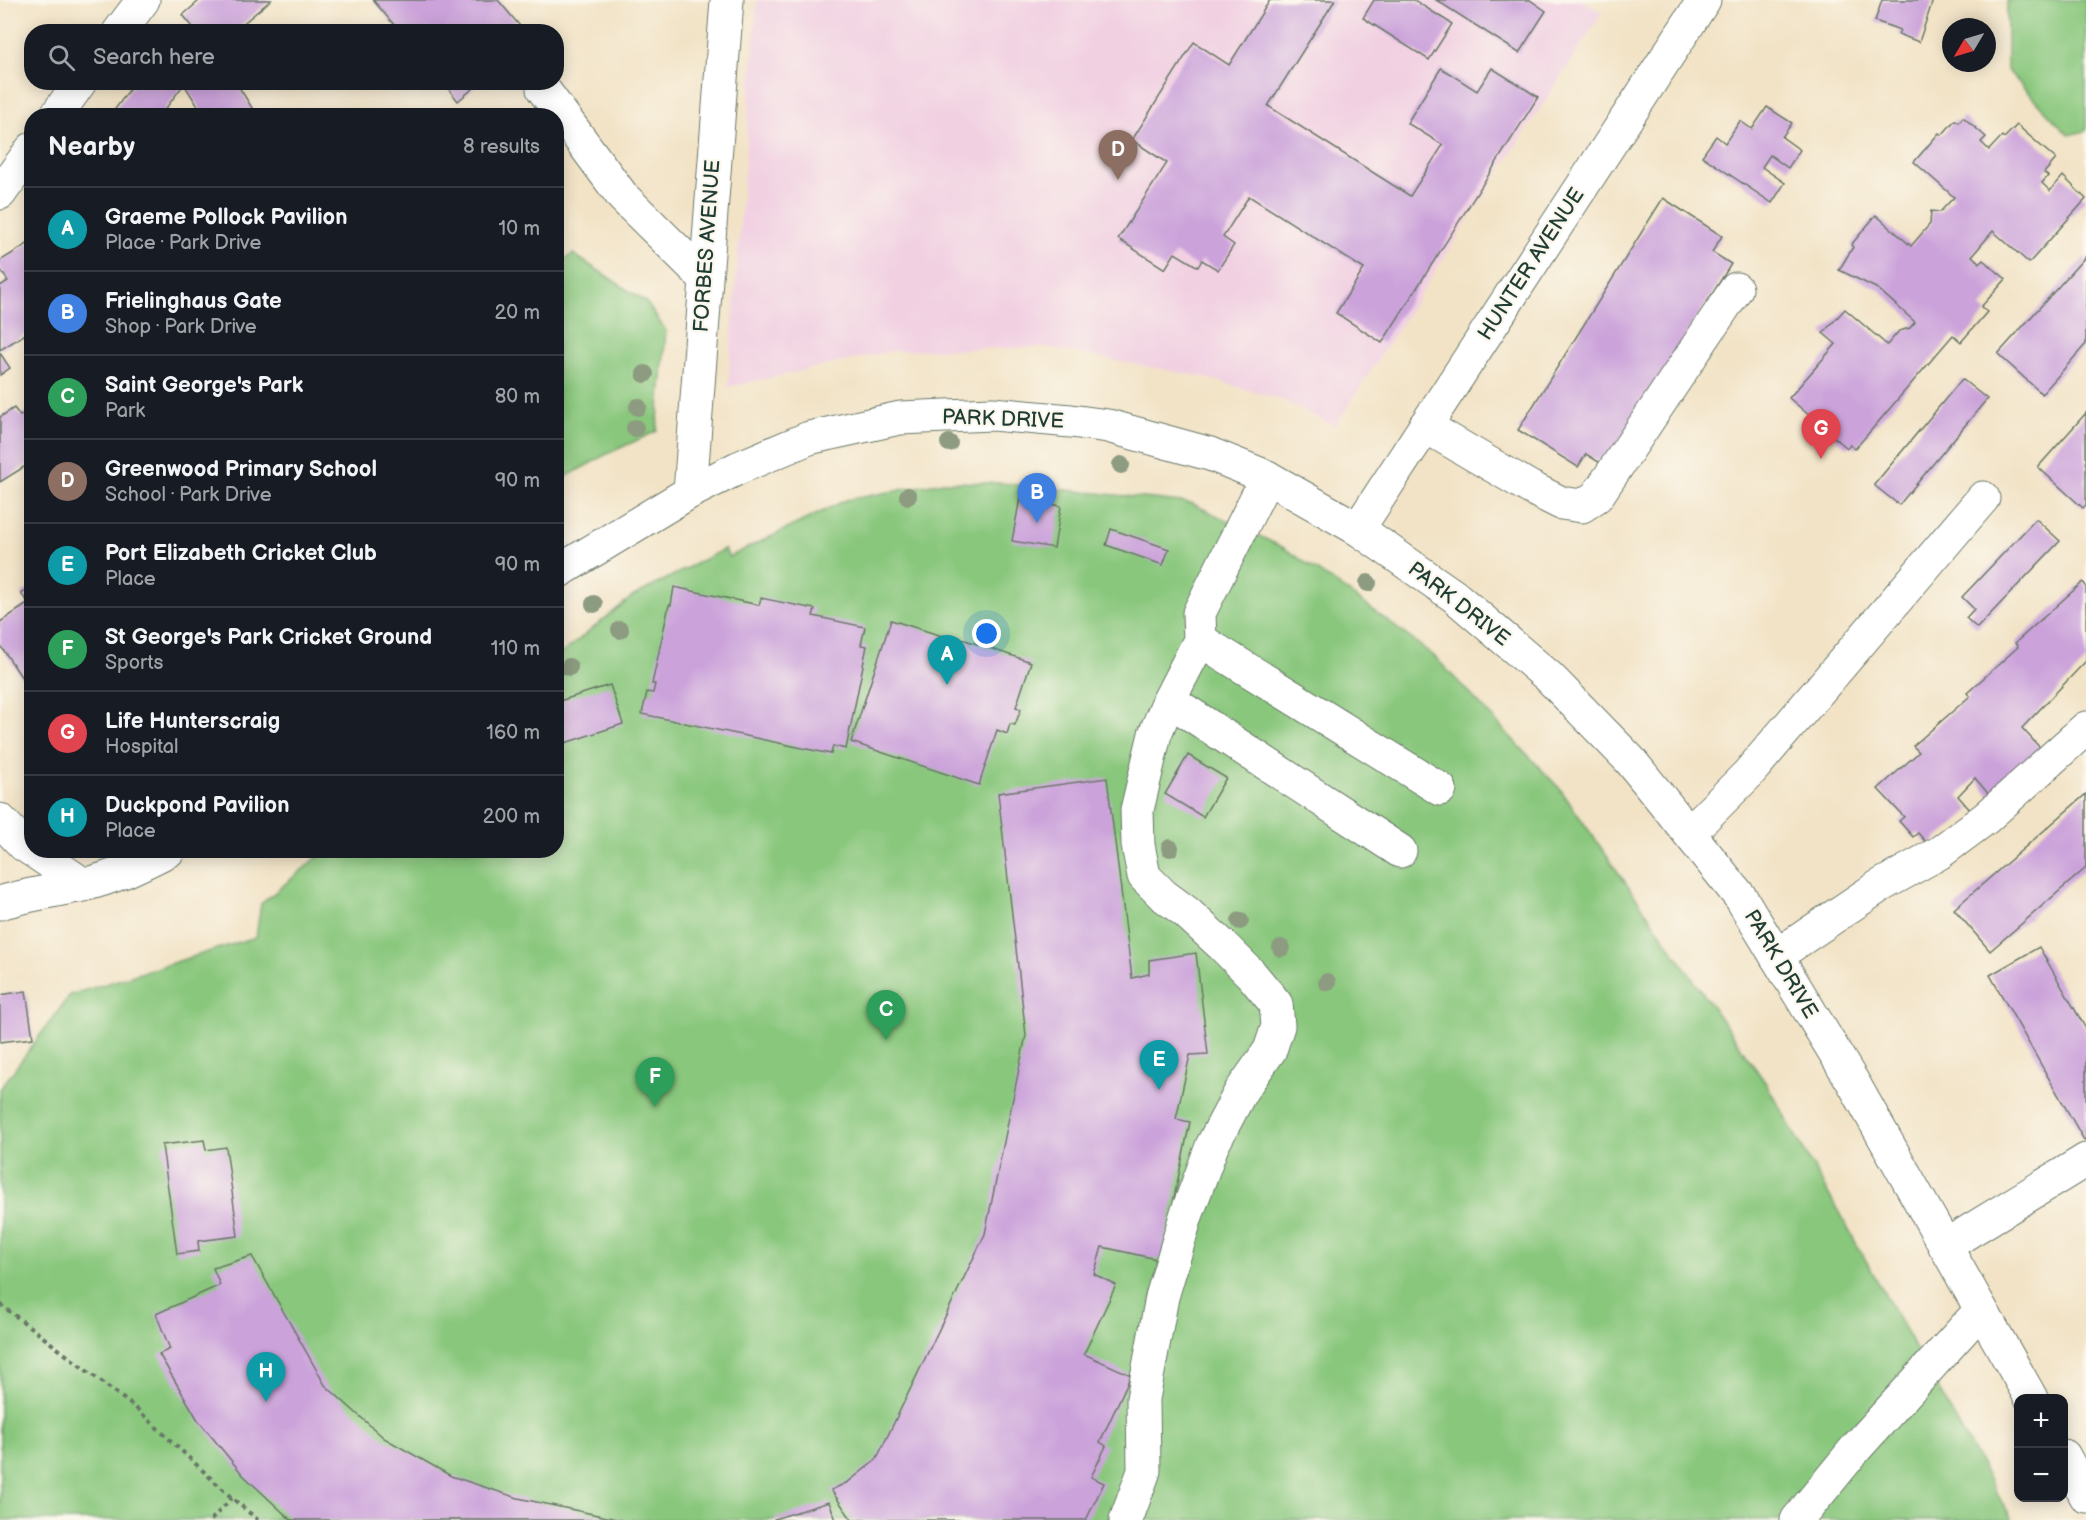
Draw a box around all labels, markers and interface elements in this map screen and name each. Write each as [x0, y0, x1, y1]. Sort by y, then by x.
north arrow [1942, 18, 1996, 72]
search box [24, 24, 564, 90]
icon: search [45, 41, 78, 74]
text: Search here [93, 44, 215, 71]
pin: D [1098, 130, 1138, 180]
text: Nearby [48, 132, 135, 163]
text: 8 results [463, 135, 540, 159]
street label: FORBES AVENUE [688, 159, 726, 333]
street label: HUNTER AVENUE [1472, 183, 1590, 345]
text: Graeme Pollock Pavilion [105, 204, 347, 231]
text: A [61, 217, 74, 241]
text: 10 m [499, 217, 540, 241]
text: Place · Park Drive [105, 231, 261, 255]
text: Frielinghaus Gate [105, 288, 282, 315]
text: B [60, 301, 75, 325]
text: 20 m [495, 301, 540, 325]
text: Shop · Park Drive [105, 315, 257, 339]
text: Saint George's Park [105, 372, 303, 399]
text: C [60, 385, 75, 409]
text: 80 m [495, 385, 540, 409]
text: Park [105, 399, 145, 423]
street label: PARK DRIVE [941, 404, 1065, 434]
pin: G [1802, 410, 1840, 459]
text: Greenwood Primary School [105, 456, 377, 483]
text: D [61, 469, 74, 493]
text: 90 m [495, 469, 540, 493]
pin: B [1018, 474, 1056, 523]
text: School · Park Drive [105, 483, 272, 507]
text: Port Elizabeth Cricket Club [105, 540, 377, 567]
text: E [61, 553, 74, 577]
text: 90 m [495, 553, 540, 577]
street label: PARK DRIVE [1403, 556, 1515, 652]
text: Place [105, 567, 156, 591]
your location [972, 619, 1001, 648]
text: St George's Park Cricket Ground [105, 624, 432, 651]
pin: A [928, 636, 966, 685]
text: F [61, 637, 74, 661]
text: 110 m [491, 637, 540, 661]
text: Sports [105, 651, 163, 675]
text: Life Hunterscraig [105, 708, 280, 735]
text: G [60, 721, 75, 745]
text: 160 m [486, 721, 540, 745]
text: Hospital [105, 735, 178, 759]
text: Duckpond Pavilion [105, 792, 289, 819]
text: H [60, 805, 75, 829]
text: 200 m [483, 805, 540, 829]
text: Place [105, 819, 156, 843]
street label: PARK DRIVE [1739, 905, 1823, 1023]
pin: C [866, 990, 906, 1040]
pin: E [1140, 1040, 1178, 1090]
pin: F [636, 1058, 674, 1107]
pin: H [246, 1352, 286, 1402]
map controls [2014, 1394, 2068, 1502]
button: + [2014, 1394, 2068, 1448]
button: − [2014, 1448, 2068, 1502]

